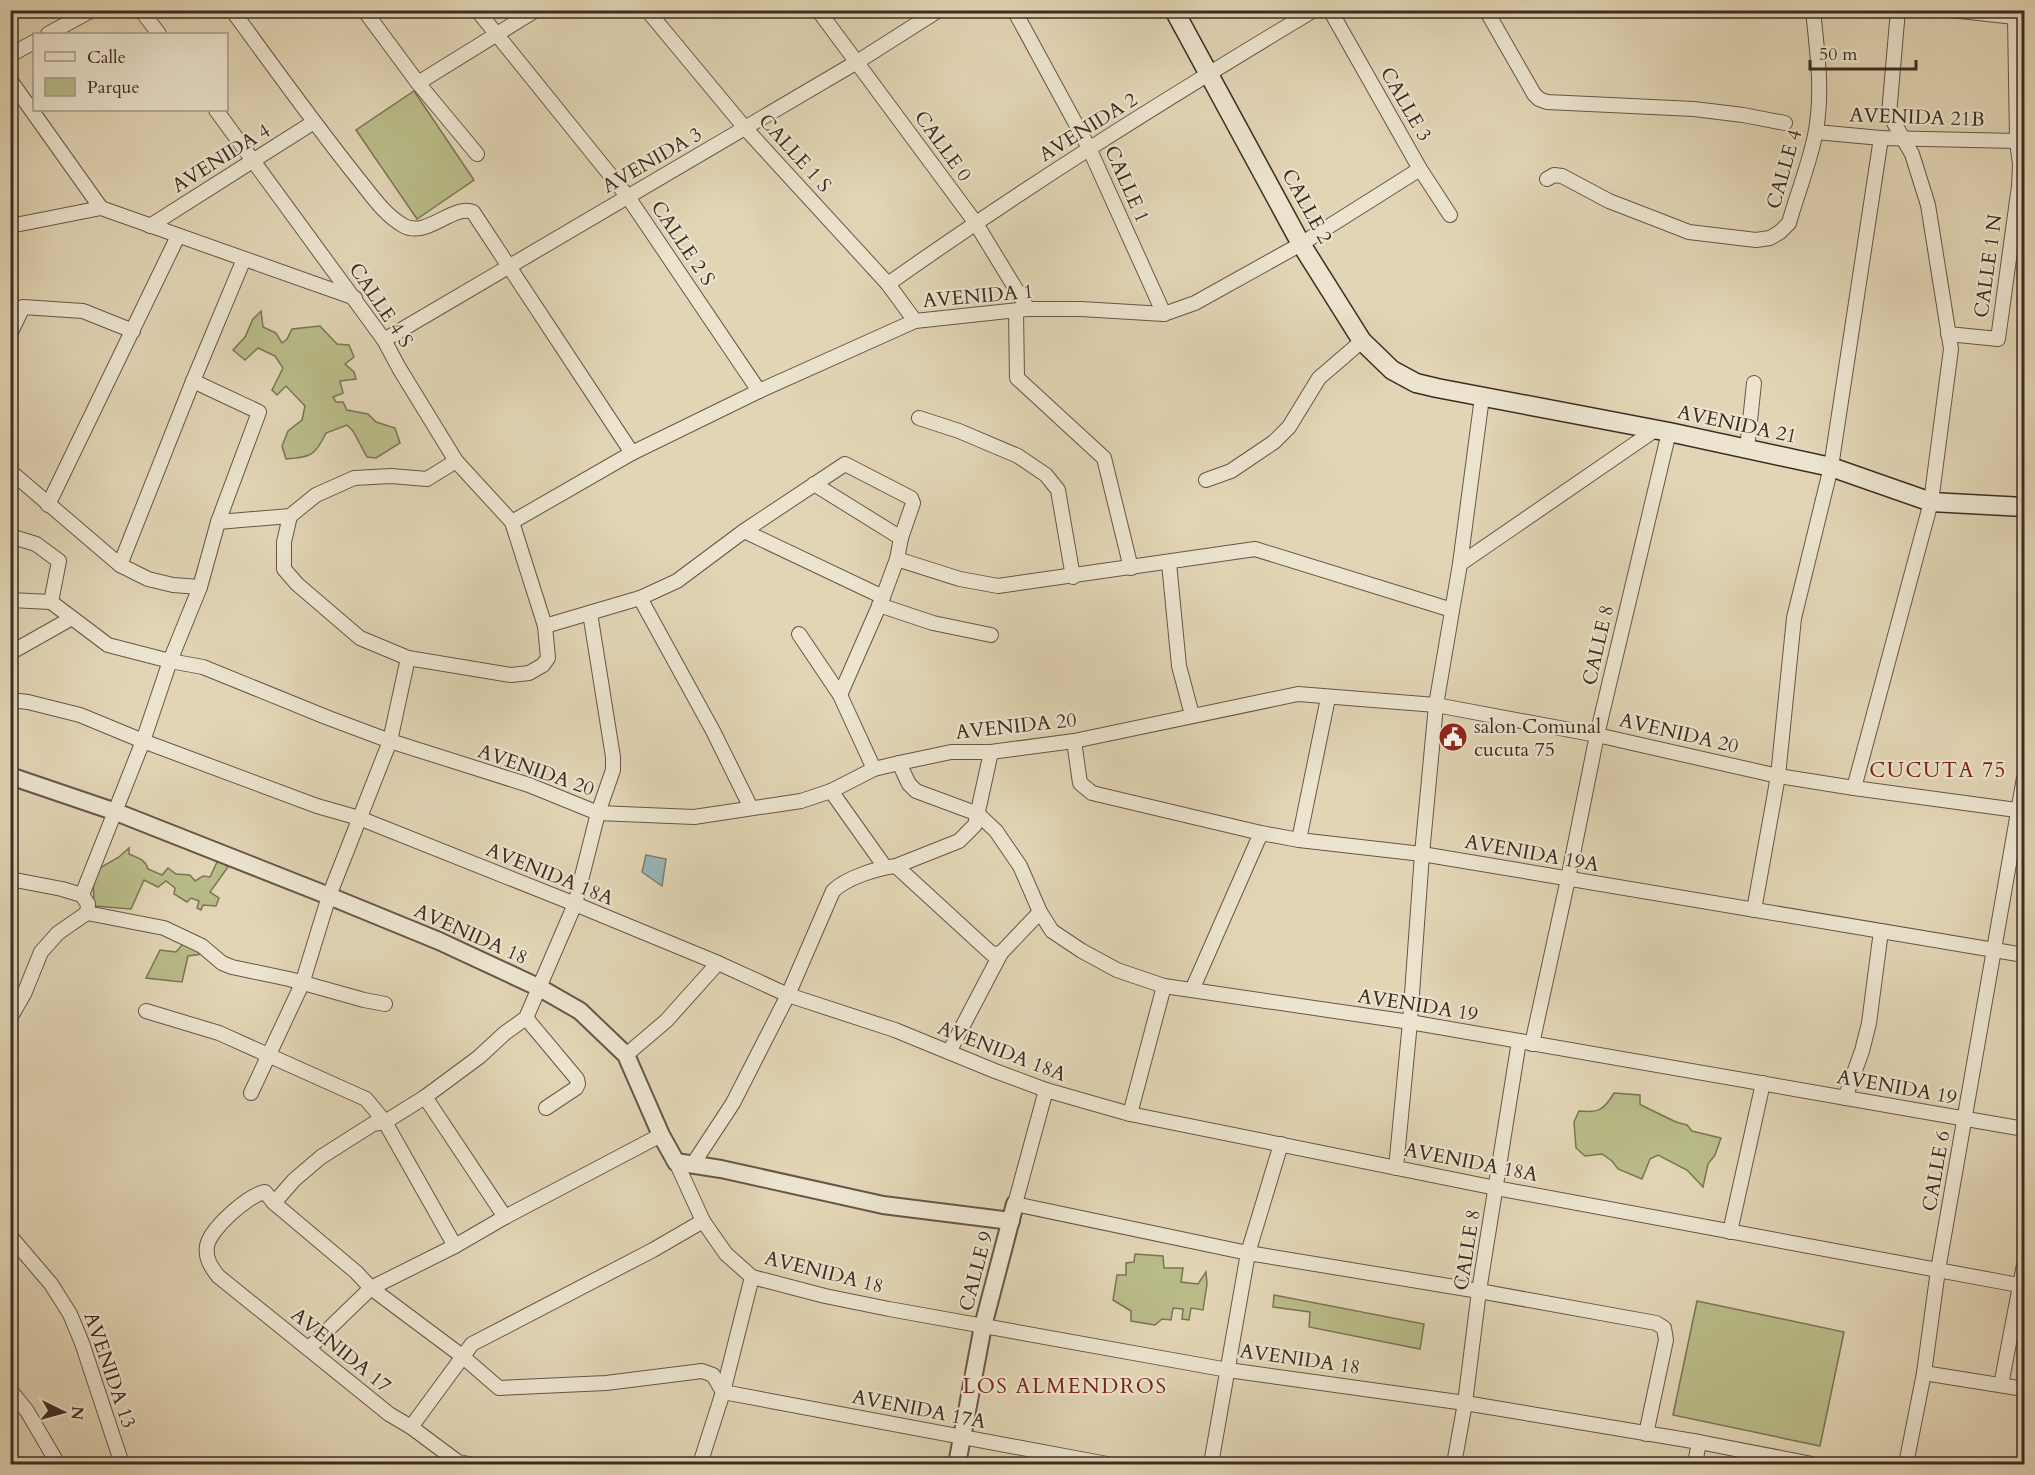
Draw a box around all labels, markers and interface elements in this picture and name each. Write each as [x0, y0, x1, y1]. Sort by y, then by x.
legend [33, 33, 228, 111]
scale bar [1810, 33, 1916, 71]
text: 50 m [1819, 42, 1858, 67]
text: Calle [87, 45, 126, 70]
street label: CALLE 3 [1374, 62, 1438, 146]
text: Parque [87, 75, 140, 100]
street label: AVENIDA 2 [1034, 86, 1142, 168]
street label: AVENIDA 21B [1849, 101, 1985, 133]
street label: CALLE 0 [908, 105, 978, 187]
street label: CALLE 1 S [752, 108, 838, 198]
street label: AVENIDA 4 [167, 117, 275, 199]
street label: AVENIDA 3 [597, 120, 707, 200]
street label: CALLE 4 [1760, 126, 1808, 212]
street label: CALLE 1 [1098, 141, 1156, 227]
street label: CALLE 2 [1275, 164, 1339, 248]
street label: CALLE 2 S [645, 195, 721, 291]
street label: CALLE 1 N [1967, 213, 2009, 319]
street label: CALLE 4 S [343, 257, 419, 353]
street label: AVENIDA 1 [921, 278, 1035, 314]
street label: AVENIDA 21 [1675, 398, 1799, 450]
street label: CALLE 8 [1576, 602, 1620, 688]
street label: AVENIDA 20 [954, 706, 1078, 746]
street label: AVENIDA 20 [1617, 706, 1741, 760]
place label: salon Comunal cucuta 75 [1474, 713, 1601, 763]
public building icon: salon Comunal cucuta 75 [1437, 721, 1469, 753]
street label: AVENIDA 20 [474, 737, 598, 803]
district label: CUCUTA 75 [1869, 756, 2007, 785]
street label: AVENIDA 19A [1463, 828, 1602, 878]
street label: AVENIDA 18A [482, 836, 619, 912]
street label: AVENIDA 18 [410, 897, 532, 971]
street label: AVENIDA 19 [1356, 982, 1480, 1028]
street label: AVENIDA 18A [934, 1014, 1071, 1088]
street label: AVENIDA 19 [1835, 1063, 1959, 1111]
street label: CALLE 6 [1916, 1128, 1956, 1214]
street label: AVENIDA 18A [1402, 1136, 1541, 1188]
street label: CALLE 8 [1447, 1208, 1487, 1292]
street label: CALLE 9 [952, 1228, 1000, 1314]
street label: AVENIDA 18 [762, 1244, 886, 1300]
street label: AVENIDA 17 [285, 1301, 397, 1399]
street label: AVENIDA 13 [77, 1308, 143, 1432]
street label: AVENIDA 18 [1238, 1337, 1362, 1381]
district label: LOS ALMENDROS [962, 1372, 1168, 1401]
north arrow [33, 1382, 93, 1442]
street label: AVENIDA 17A [850, 1383, 989, 1435]
text: N [65, 1405, 89, 1421]

